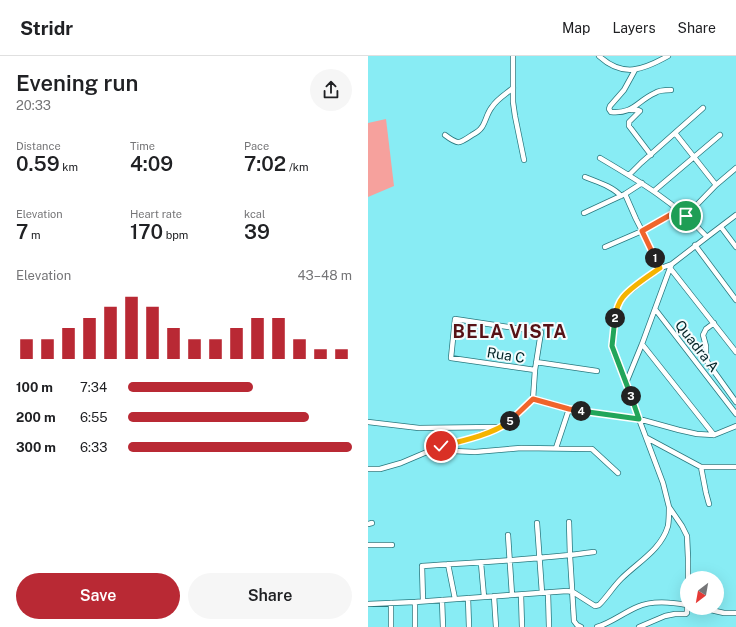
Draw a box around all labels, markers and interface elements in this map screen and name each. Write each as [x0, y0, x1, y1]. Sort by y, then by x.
text: Stridr [20, 17, 73, 39]
text: Map [562, 20, 590, 36]
text: Layers [612, 20, 656, 36]
text: Share [678, 20, 716, 36]
button: share [310, 69, 352, 111]
text: Evening run [16, 70, 138, 96]
text: 20:33 [16, 98, 51, 113]
text: Distance [16, 140, 61, 152]
text: Time [130, 140, 155, 152]
text: Pace [244, 140, 269, 152]
text: 0.59 [16, 152, 60, 176]
text: 4:09 [130, 152, 173, 176]
text: 7:02 [244, 152, 286, 176]
text: km [60, 161, 78, 173]
text: /km [286, 161, 308, 173]
pin [669, 199, 703, 233]
icon: arrive [675, 205, 697, 227]
text: Elevation [16, 208, 63, 220]
text: Heart rate [130, 208, 182, 220]
text: kcal [244, 208, 265, 220]
text: 7 [16, 220, 28, 244]
text: 170 [130, 220, 163, 244]
text: 39 [244, 220, 270, 244]
text: m [28, 229, 41, 241]
text: bpm [163, 229, 188, 241]
pin: 1 [645, 248, 665, 268]
text: 1 [653, 252, 657, 264]
text: Elevation [16, 268, 71, 283]
text: 43–48 m [297, 268, 352, 283]
pin: 2 [605, 308, 625, 328]
text: 2 [612, 312, 619, 324]
street label: Quadra A [672, 317, 722, 375]
district label: BELA VISTA [453, 321, 567, 342]
street label: Rua C [486, 344, 526, 366]
text: 100 m [16, 380, 53, 395]
text: 7:34 [80, 380, 107, 395]
pin: 3 [621, 386, 641, 406]
text: 3 [627, 390, 635, 402]
pin: 4 [571, 401, 591, 421]
text: 4 [577, 405, 585, 417]
text: 200 m [16, 410, 56, 425]
text: 6:55 [80, 410, 108, 425]
pin: 5 [500, 411, 520, 431]
text: 5 [506, 415, 514, 427]
pin [424, 429, 458, 463]
icon: check [430, 435, 452, 457]
text: 300 m [16, 440, 56, 455]
text: 6:33 [80, 440, 107, 455]
north arrow [680, 571, 724, 615]
map controls [680, 571, 724, 615]
button: Save [16, 573, 180, 619]
button: Share [188, 573, 352, 619]

